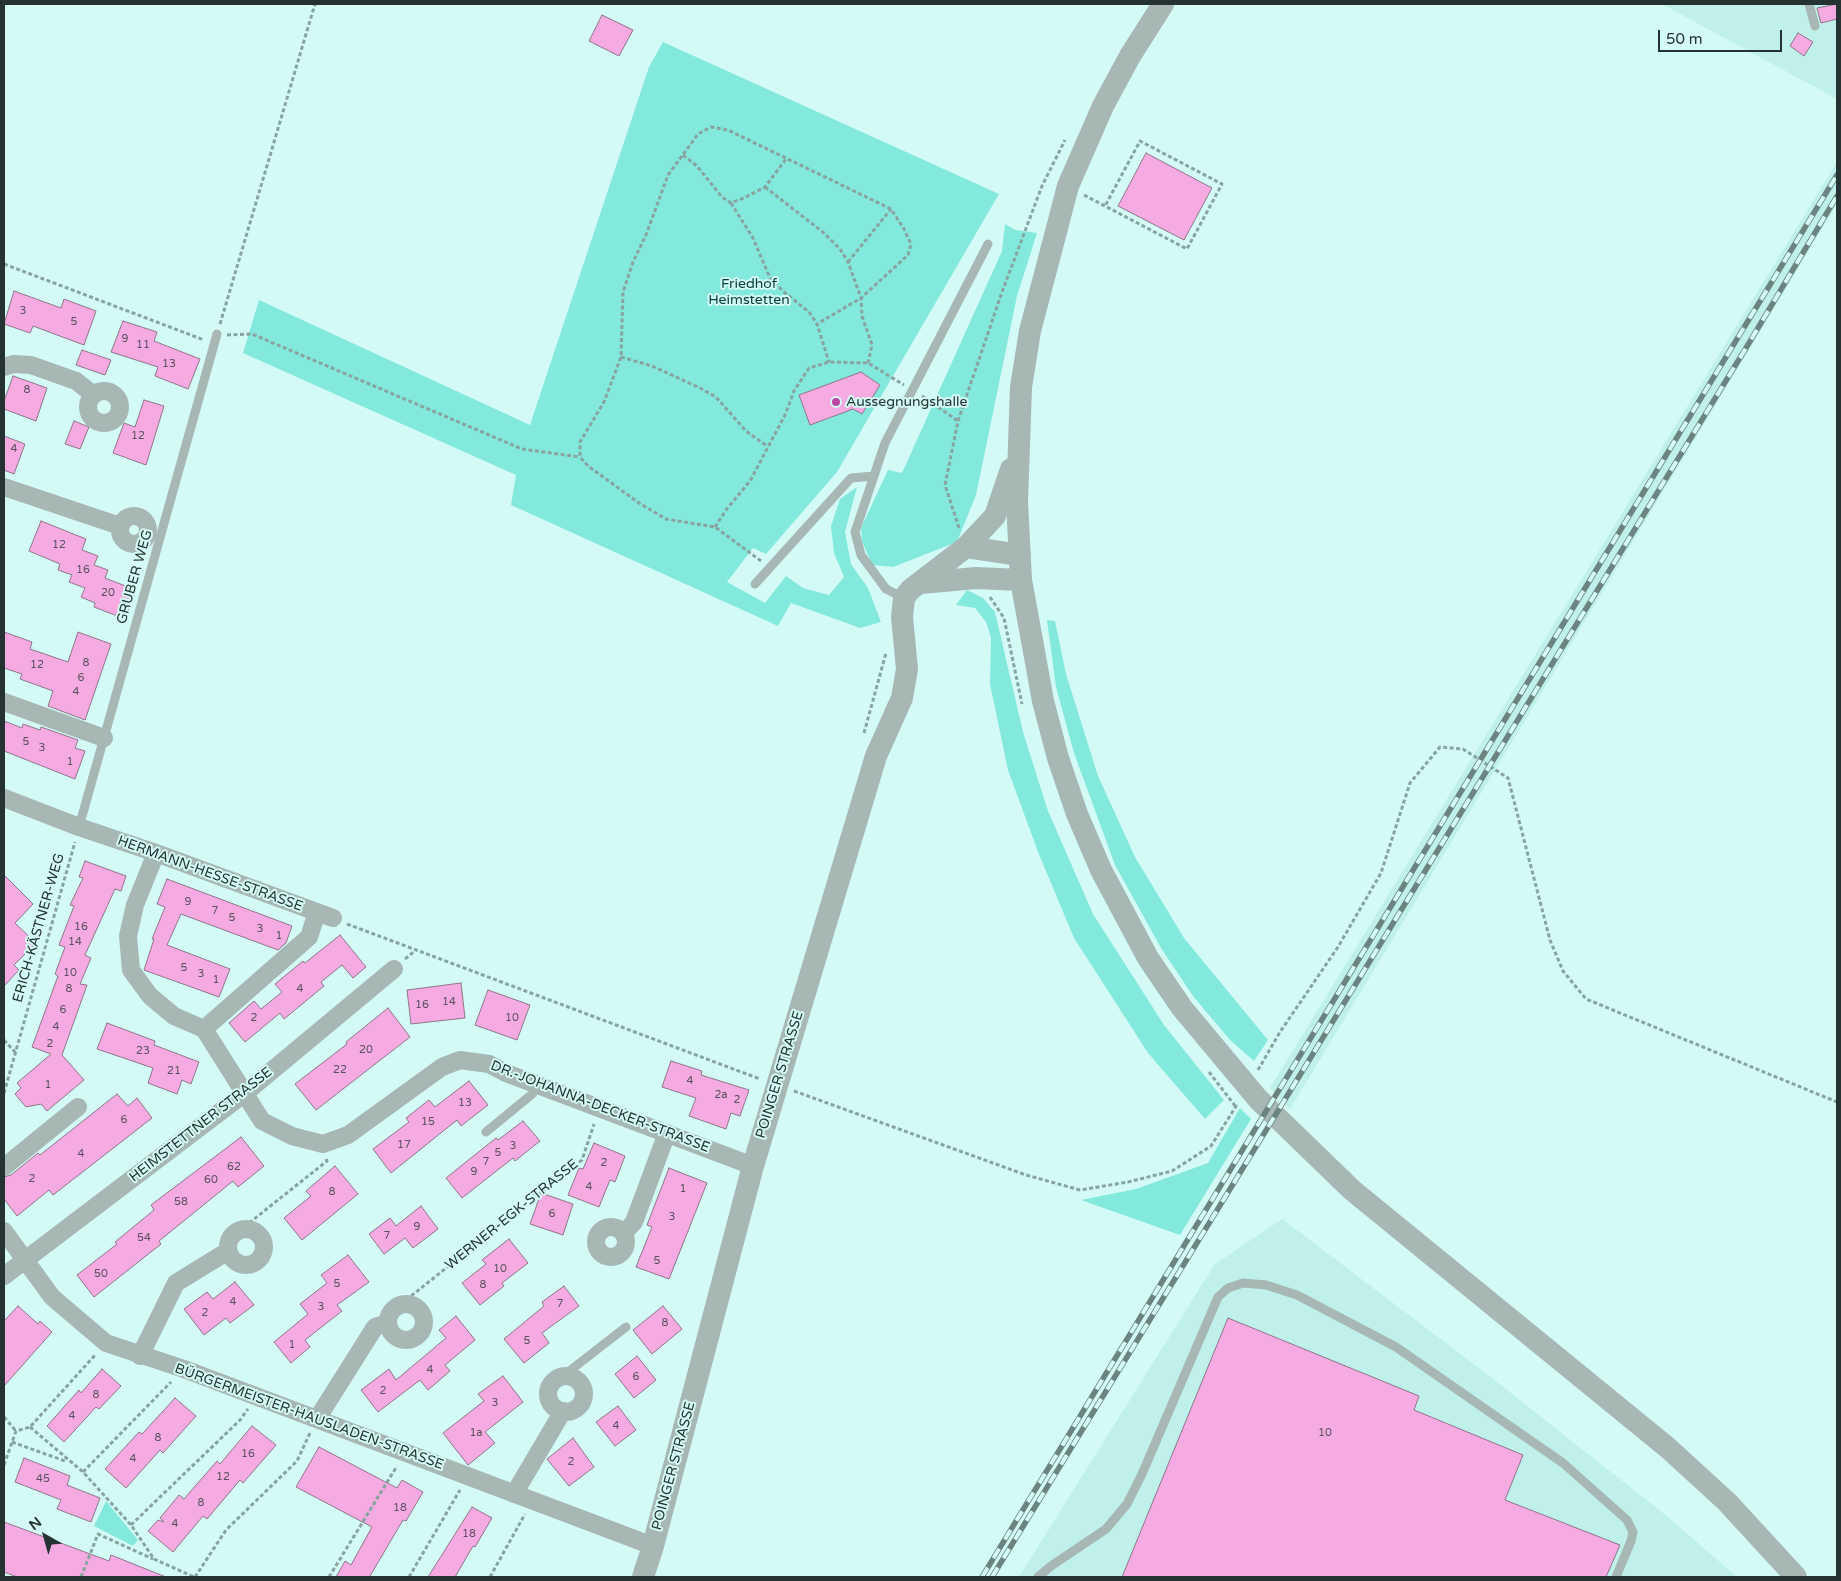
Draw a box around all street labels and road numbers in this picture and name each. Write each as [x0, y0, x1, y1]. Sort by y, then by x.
street label: GRUBER WEG [114, 528, 156, 626]
street label: HERMANN-HESSE-STRASSE [115, 833, 305, 915]
street label: ERICH-KÄSTNER-WEG [10, 851, 68, 1005]
street label: POINGER STRASSE [753, 1009, 807, 1141]
street label: DR.-JOHANNA-DECKER-STRASSE [488, 1057, 712, 1157]
street label: HEIMSTETTNER STRASSE [126, 1064, 276, 1186]
street label: WERNER-EGK-STRASSE [442, 1156, 582, 1274]
street label: BÜRGERMEISTER-HAUSLADEN-STRASSE [172, 1360, 446, 1474]
street label: POINGER STRASSE [649, 1400, 699, 1532]

